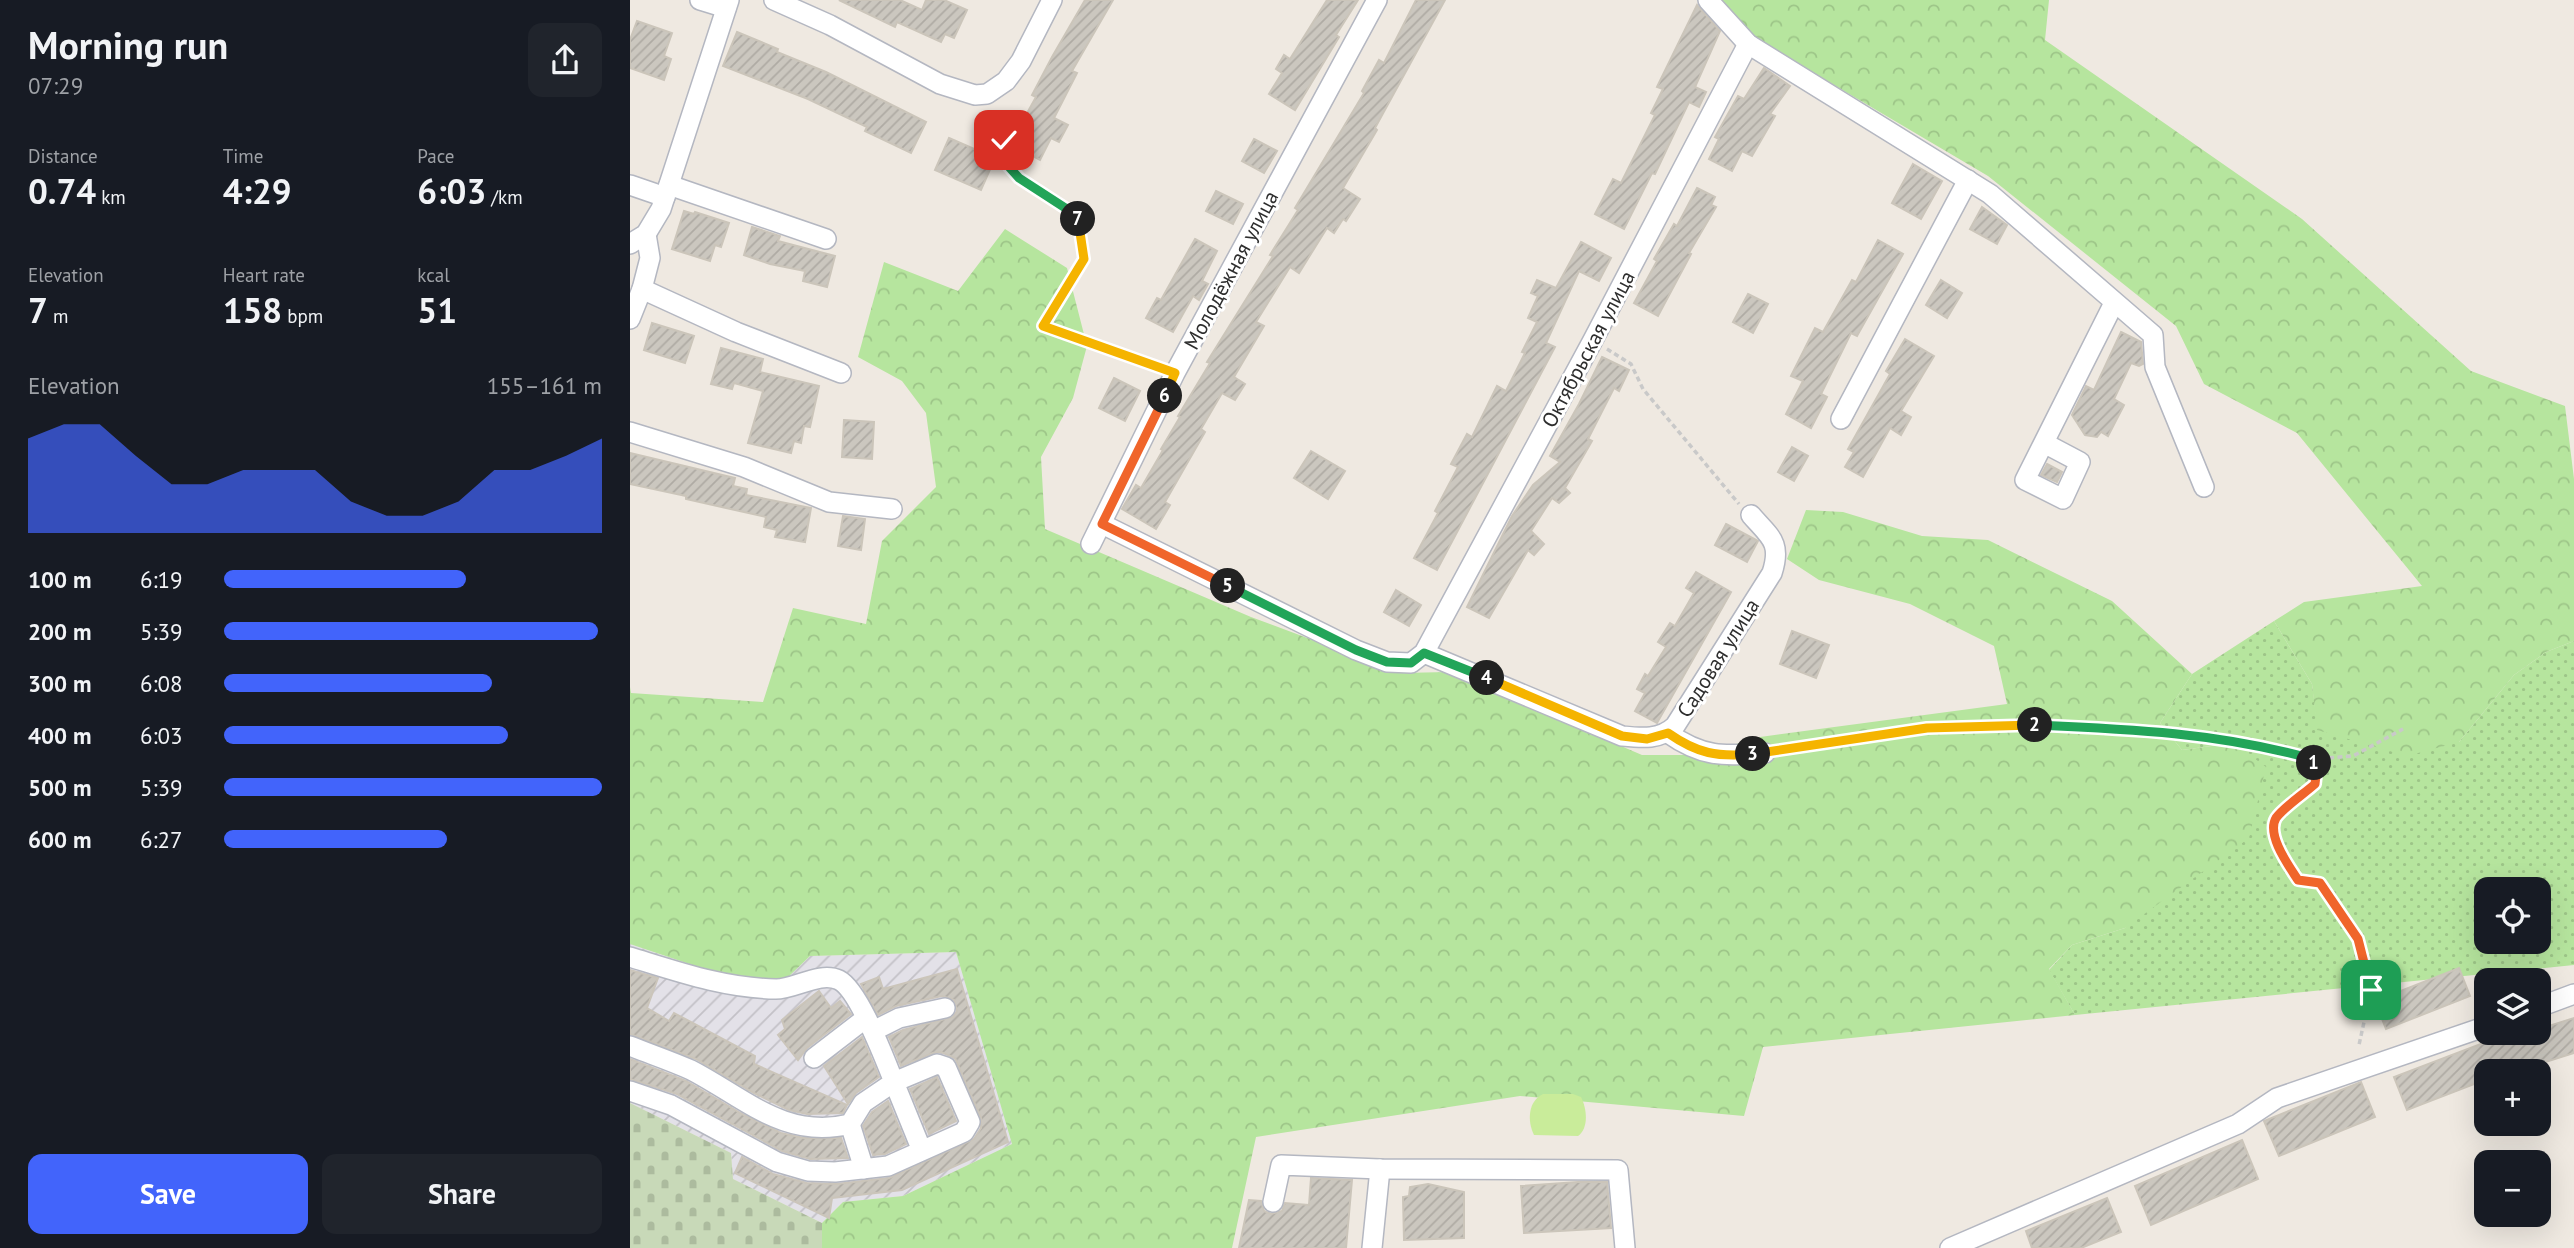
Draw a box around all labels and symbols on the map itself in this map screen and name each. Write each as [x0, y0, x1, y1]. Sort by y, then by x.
pin [974, 110, 1034, 170]
street label: Молодёжная улица [1178, 186, 1284, 354]
pin: 7 [1060, 202, 1096, 236]
street label: Октябрьская улица [1535, 266, 1641, 432]
pin: 6 [1148, 378, 1182, 414]
pin: 5 [1210, 568, 1246, 604]
street label: Садовая улица [1671, 594, 1765, 722]
pin: 4 [1470, 660, 1504, 696]
pin: 2 [2018, 708, 2052, 742]
pin: 3 [1736, 736, 1770, 772]
pin: 1 [2296, 746, 2332, 780]
pin [2341, 960, 2401, 1020]

